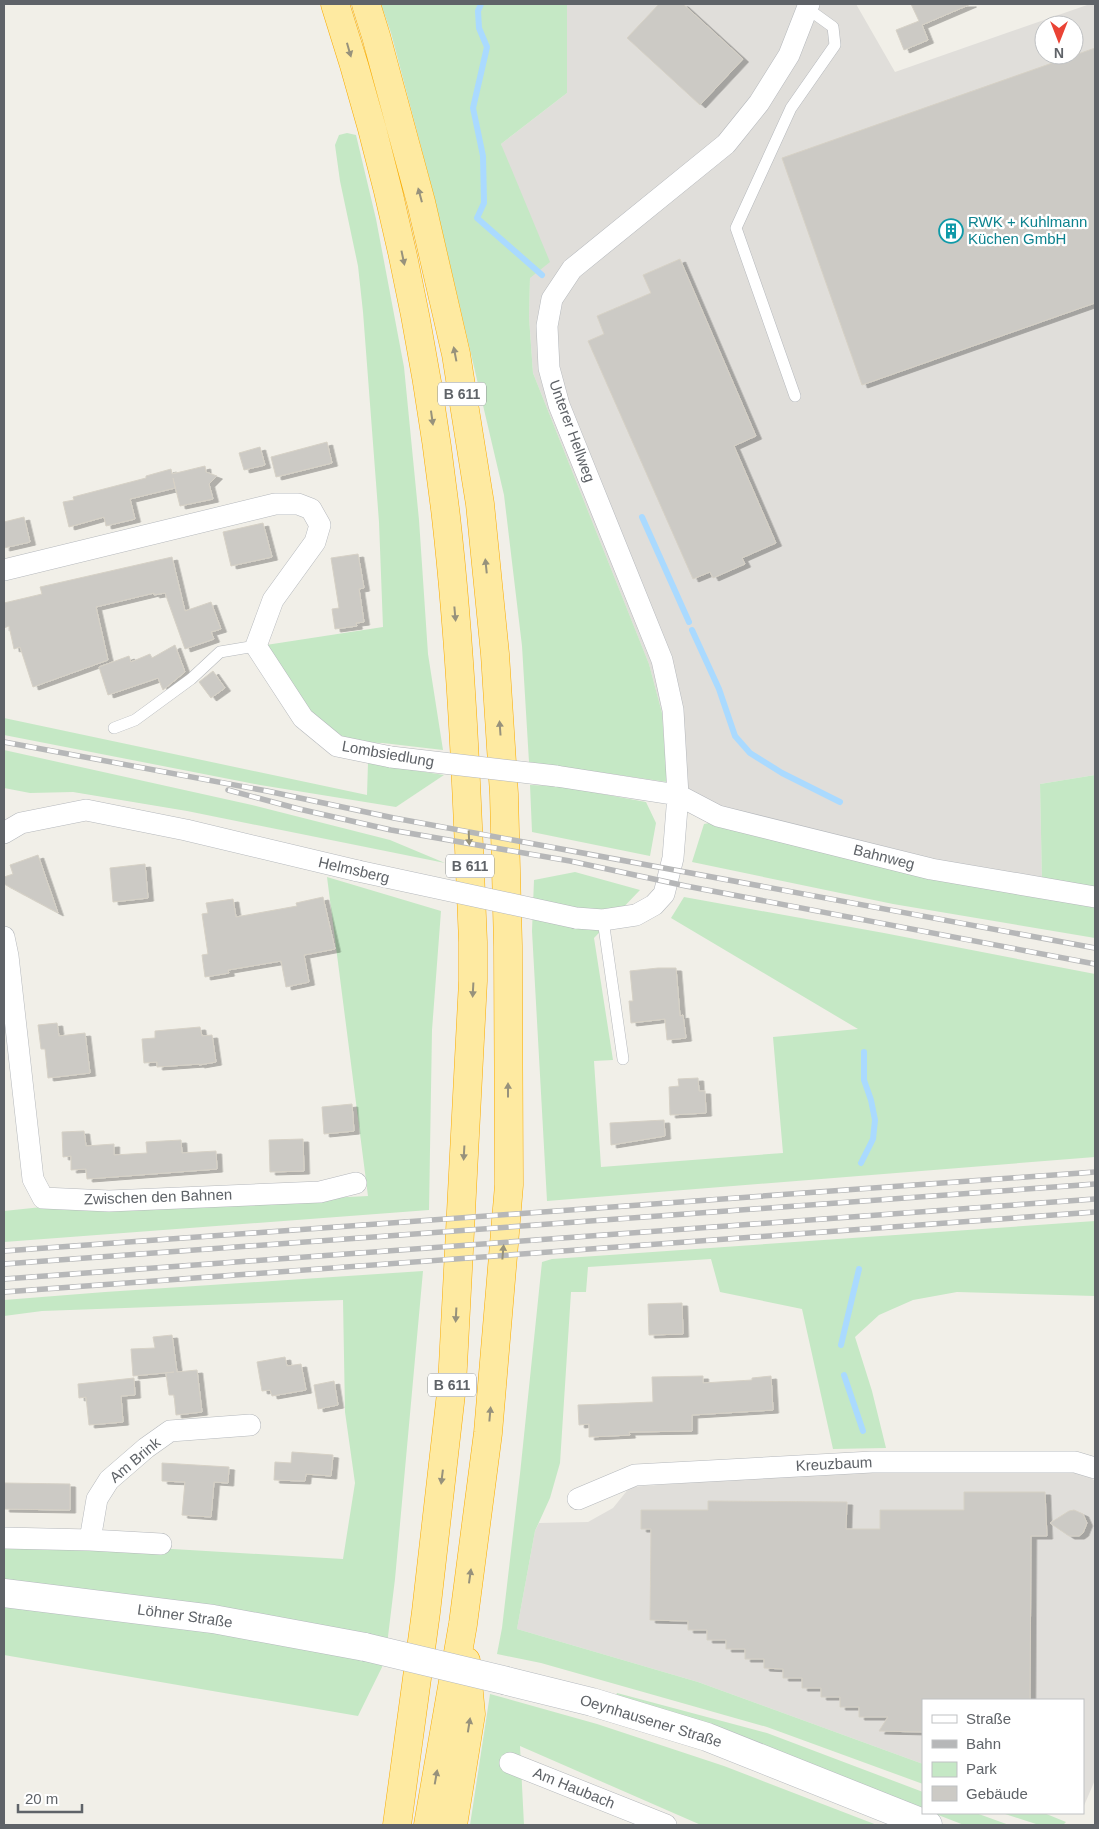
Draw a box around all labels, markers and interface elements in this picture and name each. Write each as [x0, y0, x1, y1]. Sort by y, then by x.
north arrow [1034, 15, 1084, 65]
one-way arrow [346, 43, 354, 58]
text: N [1054, 45, 1064, 61]
one-way arrow [415, 187, 423, 202]
place label: RWK + Kuhlmann Küchen GmbH [968, 213, 1087, 247]
building icon: RWK + Kuhlmann Küchen GmbH [938, 218, 964, 244]
one-way arrow [399, 251, 407, 266]
one-way arrow [451, 345, 459, 361]
street label: Unterer Hellweg [546, 377, 599, 484]
road number: B 611 [438, 382, 486, 406]
one-way arrow [429, 410, 437, 426]
one-way arrow [482, 558, 490, 574]
one-way arrow [452, 607, 460, 623]
one-way arrow [496, 720, 504, 736]
street label: Lombsiedlung [341, 737, 436, 770]
one-way arrow [465, 831, 473, 847]
street label: Bahnweg [852, 841, 917, 872]
street label: Helmsberg [317, 853, 391, 886]
road number: B 611 [446, 854, 494, 878]
one-way arrow [468, 983, 476, 999]
one-way arrow [504, 1082, 512, 1098]
one-way arrow [460, 1145, 468, 1161]
street label: Zwischen den Bahnen [84, 1185, 232, 1208]
one-way arrow [499, 1244, 507, 1260]
one-way arrow [452, 1307, 460, 1323]
road number: B 611 [428, 1374, 476, 1396]
one-way arrow [486, 1406, 494, 1422]
street label: Am Brink [106, 1433, 164, 1486]
street label: Kreuzbaum [795, 1453, 873, 1474]
one-way arrow [438, 1469, 446, 1485]
one-way arrow [466, 1567, 474, 1583]
street label: Löhner Straße [136, 1600, 234, 1631]
street label: Oeynhausener Straße [578, 1691, 724, 1750]
legend [922, 1699, 1084, 1814]
text: Straße [966, 1710, 1011, 1727]
one-way arrow [466, 1717, 474, 1733]
text: Bahn [966, 1735, 1001, 1752]
text: Park [966, 1760, 997, 1777]
street label: Am Haubach [531, 1763, 618, 1812]
one-way arrow [433, 1769, 441, 1785]
scale bar [18, 1782, 81, 1814]
text: Gebäude [966, 1785, 1028, 1802]
text: 20 m [25, 1790, 58, 1807]

